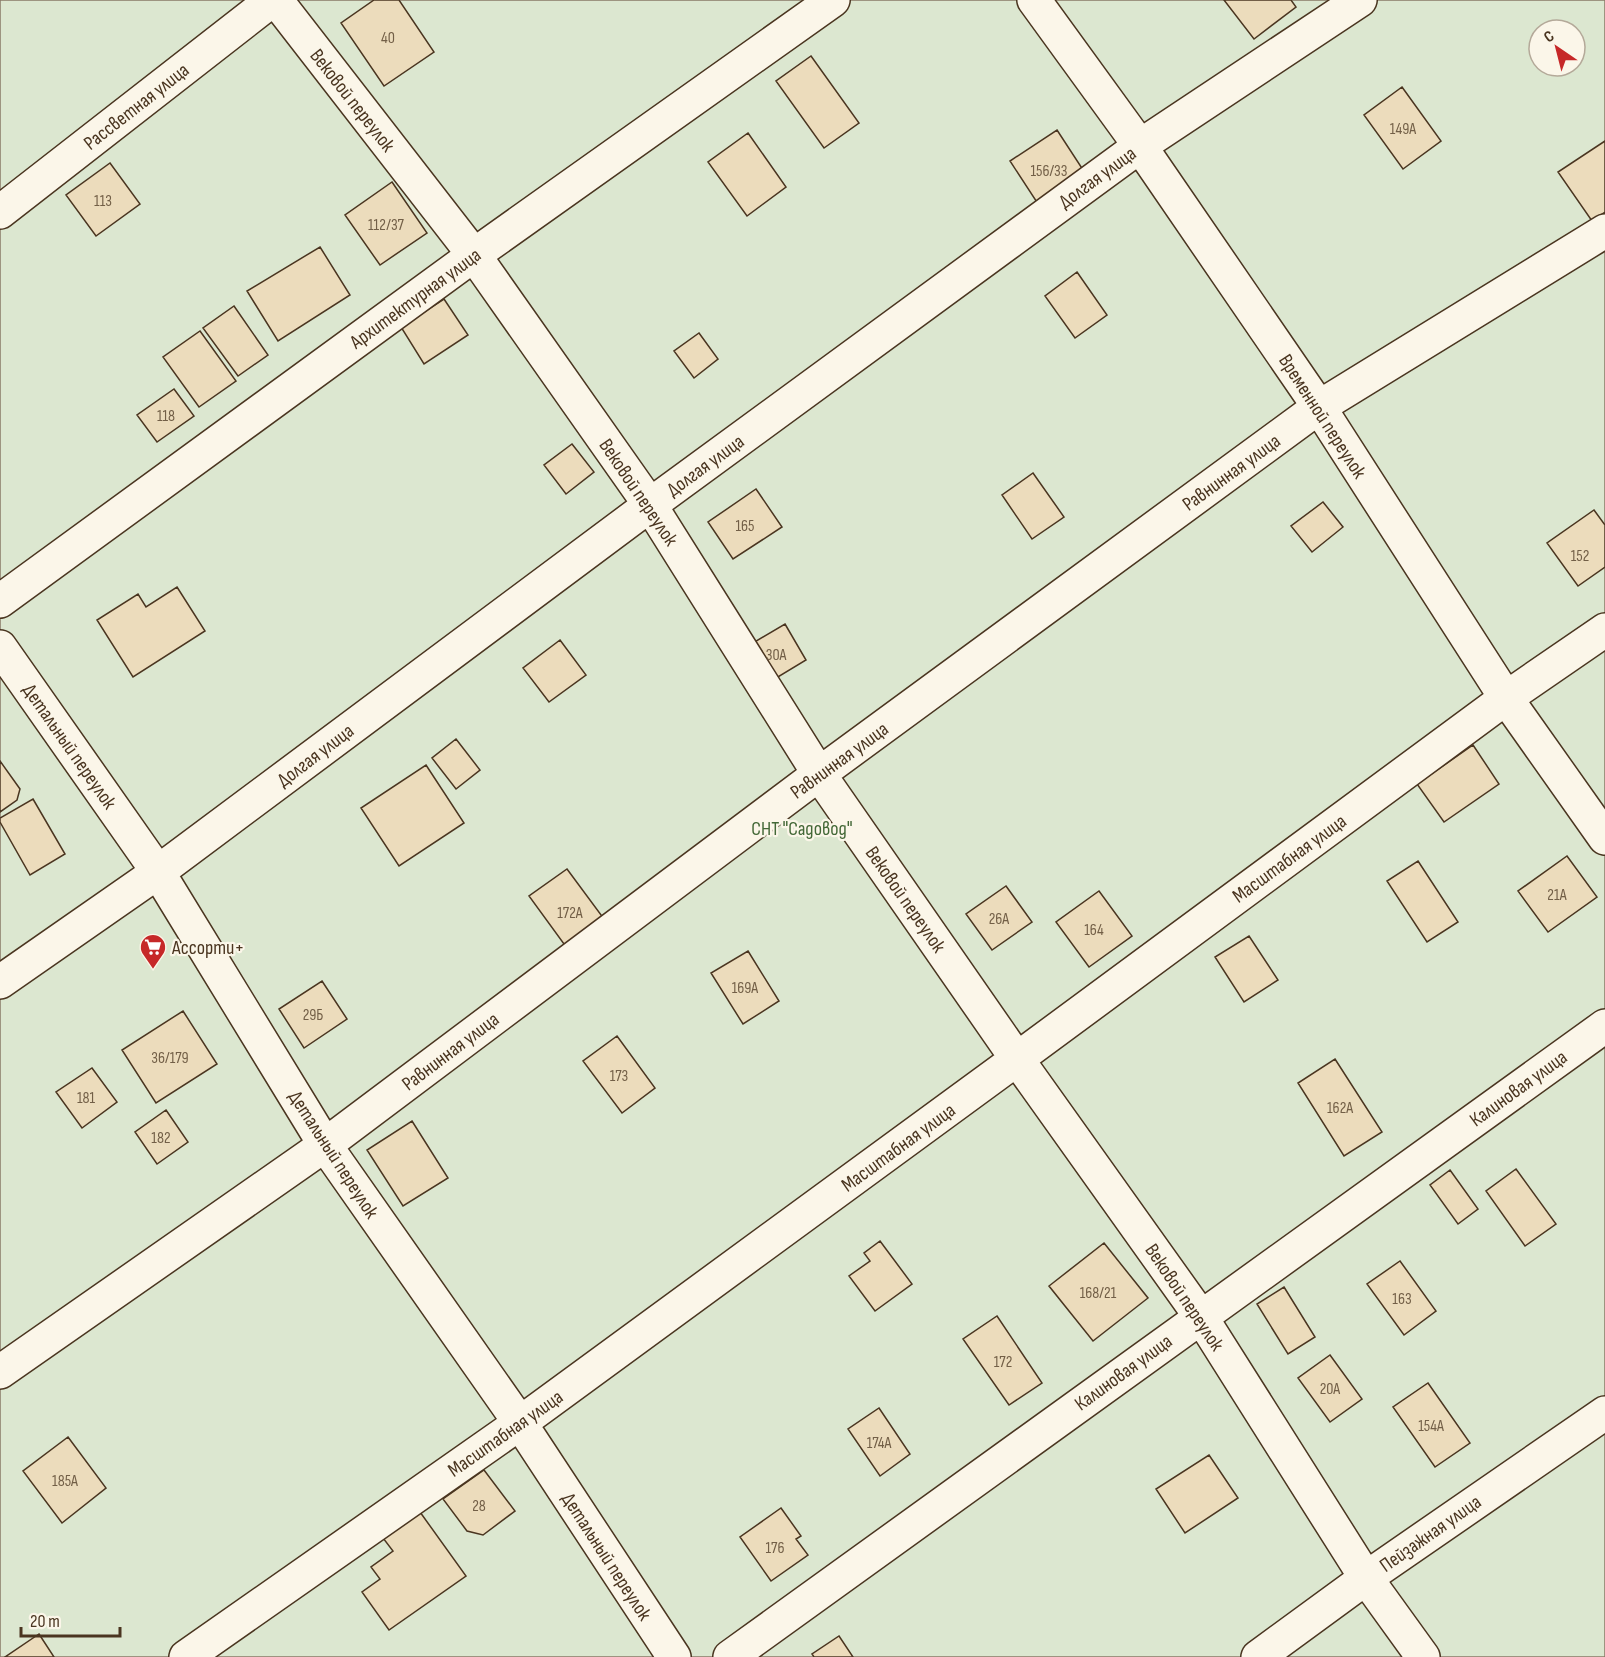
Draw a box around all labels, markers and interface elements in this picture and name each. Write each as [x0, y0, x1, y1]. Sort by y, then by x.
north arrow [1527, 18, 1587, 78]
text: С [1540, 27, 1558, 47]
house number: 40 [381, 29, 395, 48]
street label: Вековой переулок [305, 44, 400, 157]
street label: Рассветная улица [79, 58, 194, 155]
house number: 149А [1390, 120, 1416, 139]
street label: Долгая улица [1054, 142, 1141, 214]
house number: 156/33 [1030, 162, 1068, 181]
house number: 113 [94, 192, 112, 211]
house number: 112/37 [368, 216, 405, 235]
street label: Архитектурная улица [345, 243, 486, 355]
street label: Временной переулок [1273, 350, 1371, 483]
house number: 118 [157, 407, 175, 426]
street label: Равнинная улица [1178, 429, 1285, 516]
street label: Долгая улица [662, 430, 749, 502]
street label: Вековой переулок [594, 434, 683, 551]
house number: 165 [735, 517, 755, 536]
house number: 152 [1571, 547, 1589, 566]
house number: 30А [766, 646, 786, 665]
street label: Детальный переулок [17, 679, 122, 814]
street label: Равнинная улица [786, 717, 893, 804]
street label: Долгая улица [272, 719, 359, 792]
street label: Масштабная улица [1228, 809, 1351, 908]
park label: СНТ "Садовод" [751, 817, 853, 841]
street label: Вековой переулок [860, 842, 951, 958]
house number: 21А [1547, 886, 1567, 905]
house number: 172А [557, 904, 583, 923]
house number: 26А [989, 910, 1009, 929]
house number: 164 [1084, 921, 1104, 940]
supermarket icon: Ассорти+ [138, 932, 168, 970]
place label: Ассорти+ [171, 936, 244, 960]
house number: 169А [732, 979, 758, 998]
house number: 29Б [303, 1006, 323, 1025]
street label: Равнинная улица [397, 1007, 504, 1096]
street label: Калиновая улица [1465, 1045, 1572, 1132]
house number: 36/179 [151, 1049, 189, 1068]
house number: 173 [610, 1067, 628, 1086]
street label: Детальный переулок [283, 1086, 384, 1223]
house number: 181 [77, 1089, 95, 1108]
street label: Масштабная улица [837, 1098, 960, 1197]
house number: 162А [1327, 1099, 1353, 1118]
house number: 182 [151, 1129, 171, 1148]
street label: Вековой переулок [1140, 1239, 1229, 1356]
house number: 168/21 [1080, 1284, 1117, 1303]
house number: 163 [1392, 1290, 1412, 1309]
street label: Калиновая улица [1070, 1329, 1177, 1416]
house number: 172 [994, 1353, 1012, 1372]
house number: 20А [1320, 1380, 1340, 1399]
street label: Масштабная улица [443, 1385, 568, 1482]
house number: 154А [1418, 1417, 1444, 1436]
house number: 174А [867, 1434, 891, 1453]
house number: 185А [52, 1472, 78, 1491]
street label: Детальный переулок [556, 1488, 657, 1625]
street label: Пейзажная улица [1375, 1490, 1486, 1578]
house number: 28 [472, 1497, 486, 1516]
house number: 176 [766, 1539, 784, 1558]
scale bar [21, 1600, 120, 1638]
text: 20 m [30, 1611, 60, 1632]

